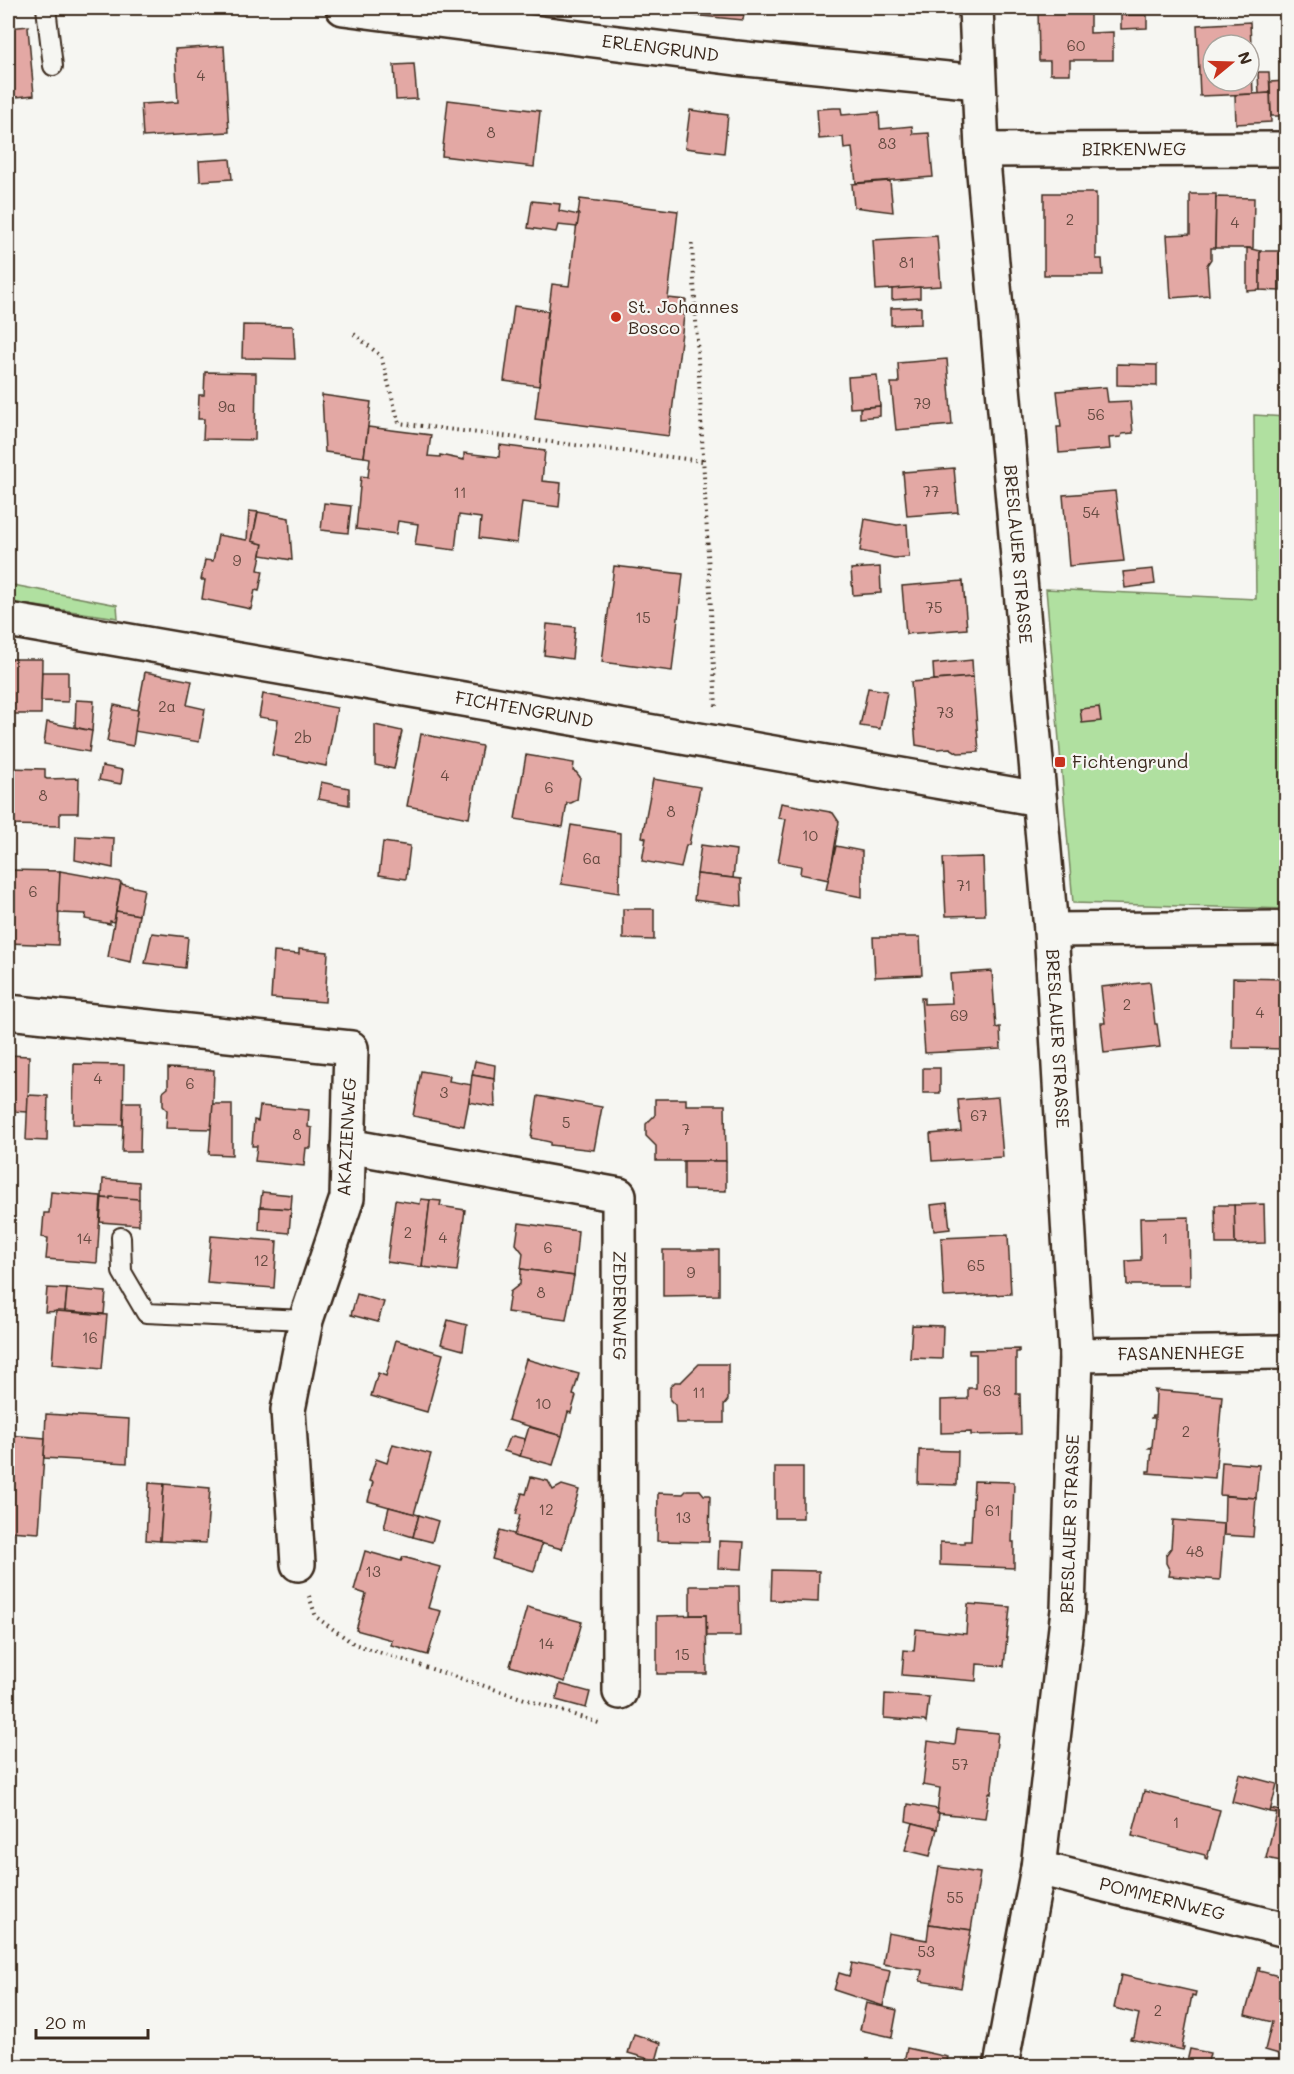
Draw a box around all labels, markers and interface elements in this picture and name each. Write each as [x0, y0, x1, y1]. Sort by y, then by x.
street label: ERLENGRUND [601, 28, 720, 67]
north arrow [1201, 33, 1261, 93]
house number: 60 [1067, 35, 1085, 55]
text: N [1234, 49, 1258, 67]
house number: 4 [197, 65, 206, 85]
house number: 8 [486, 122, 496, 142]
house number: 83 [878, 133, 896, 153]
street label: BIRKENWEG [1082, 136, 1186, 161]
house number: 2 [1066, 209, 1074, 229]
house number: 4 [1231, 212, 1240, 232]
house number: 81 [899, 252, 915, 272]
place label: St. Johannes Bosco [628, 294, 739, 339]
marker: St. Johannes Bosco [609, 310, 623, 324]
house number: 79 [913, 393, 931, 413]
house number: 9a [218, 396, 236, 416]
house number: 56 [1087, 404, 1105, 424]
street label: BRESLAUER STRASSE [999, 464, 1039, 645]
house number: 77 [923, 481, 939, 501]
house number: 11 [453, 482, 467, 502]
house number: 54 [1082, 502, 1100, 522]
house number: 9 [233, 550, 242, 570]
house number: 75 [925, 597, 943, 617]
house number: 15 [635, 607, 651, 627]
street label: FICHTENGRUND [453, 685, 595, 732]
house number: 2a [158, 696, 176, 716]
house number: 73 [936, 702, 954, 722]
house number: 2b [294, 727, 312, 747]
place label: Fichtengrund [1072, 749, 1188, 773]
marker: Fichtengrund [1053, 755, 1067, 769]
house number: 4 [441, 765, 450, 785]
house number: 6 [544, 777, 554, 797]
house number: 8 [38, 785, 48, 805]
house number: 8 [666, 801, 676, 821]
house number: 10 [802, 825, 818, 845]
house number: 6a [583, 848, 601, 868]
house number: 71 [956, 875, 972, 895]
house number: 6 [28, 881, 38, 901]
street label: BRESLAUER STRASSE [1041, 948, 1076, 1129]
house number: 2 [1123, 994, 1131, 1014]
house number: 4 [1256, 1002, 1265, 1022]
house number: 69 [950, 1005, 968, 1025]
house number: 4 [94, 1068, 103, 1088]
house number: 6 [185, 1073, 195, 1093]
street label: AKAZIENWEG [331, 1077, 361, 1197]
house number: 3 [440, 1082, 449, 1102]
house number: 67 [970, 1105, 988, 1125]
house number: 5 [562, 1112, 570, 1132]
house number: 7 [682, 1119, 690, 1139]
house number: 8 [292, 1124, 302, 1144]
house number: 2 [404, 1222, 412, 1242]
house number: 4 [439, 1227, 448, 1247]
house number: 14 [76, 1228, 92, 1248]
house number: 1 [1162, 1228, 1168, 1248]
house number: 6 [543, 1237, 553, 1257]
house number: 12 [253, 1250, 269, 1270]
street label: ZEDERNWEG [608, 1251, 632, 1360]
house number: 65 [967, 1255, 985, 1275]
house number: 9 [687, 1262, 696, 1282]
house number: 8 [536, 1282, 546, 1302]
house number: 16 [82, 1327, 98, 1347]
street label: FASANENHEGE [1117, 1340, 1245, 1365]
house number: 63 [983, 1380, 1001, 1400]
house number: 11 [692, 1382, 706, 1402]
house number: 10 [535, 1393, 551, 1413]
house number: 2 [1182, 1421, 1190, 1441]
street label: BRESLAUER STRASSE [1054, 1434, 1084, 1614]
house number: 12 [538, 1499, 554, 1519]
house number: 61 [985, 1500, 1001, 1520]
house number: 13 [675, 1507, 691, 1527]
house number: 48 [1186, 1541, 1204, 1561]
house number: 13 [365, 1561, 381, 1581]
house number: 14 [538, 1633, 554, 1653]
house number: 15 [674, 1644, 690, 1664]
house number: 57 [951, 1754, 969, 1774]
house number: 1 [1173, 1812, 1179, 1832]
street label: POMMERNWEG [1097, 1871, 1228, 1925]
house number: 55 [946, 1887, 964, 1907]
house number: 53 [917, 1941, 935, 1961]
house number: 2 [1154, 2000, 1162, 2020]
scale bar [36, 2002, 148, 2040]
text: 20 m [45, 2010, 86, 2034]

